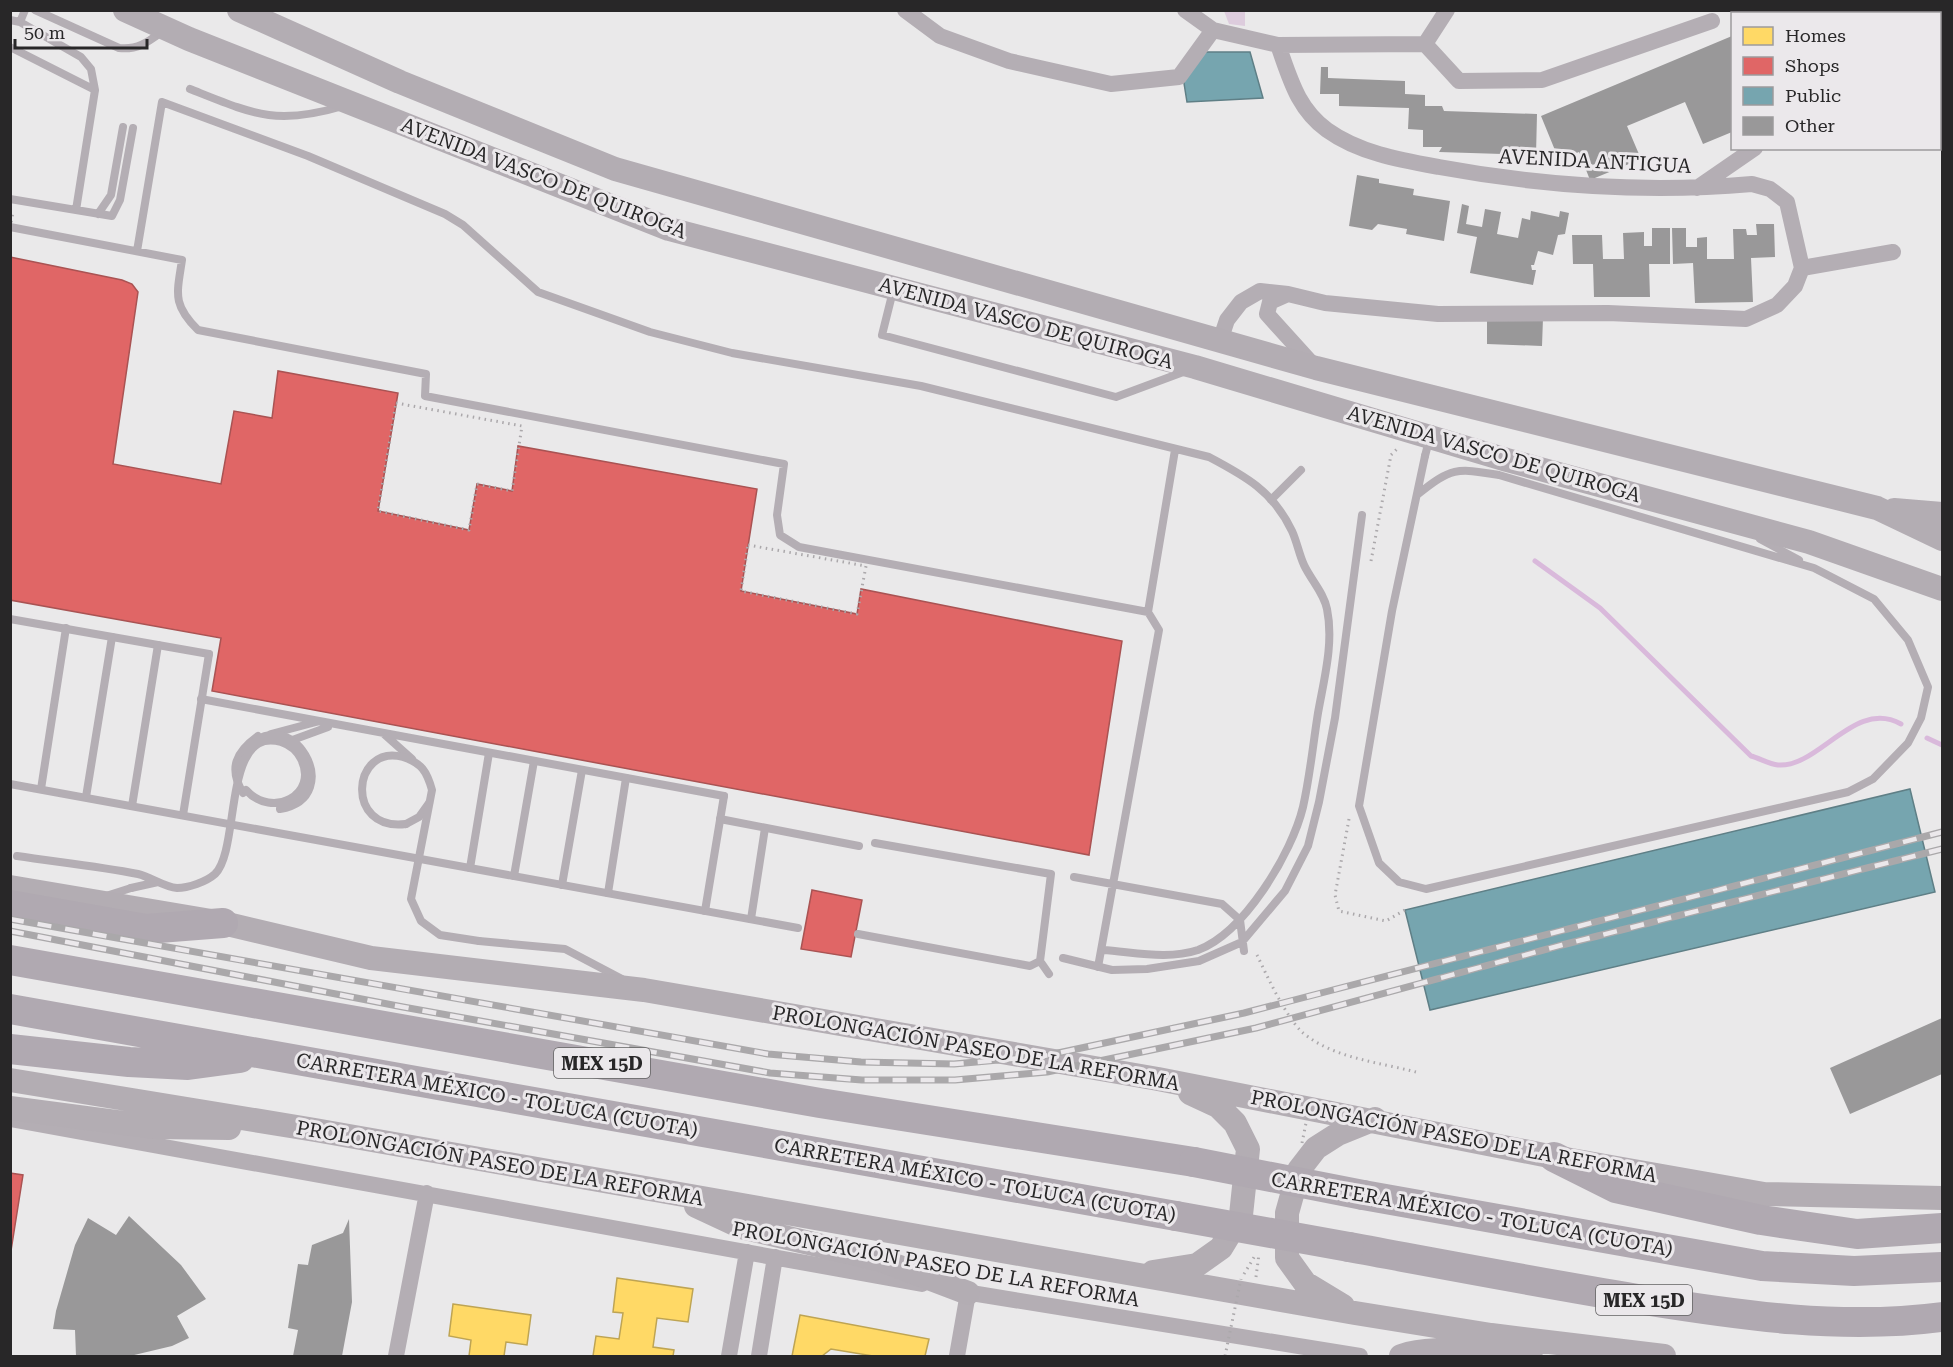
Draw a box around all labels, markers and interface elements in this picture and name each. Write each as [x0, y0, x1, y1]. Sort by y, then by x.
scale bar [15, 12, 147, 50]
legend [1731, 12, 1941, 150]
text: 50 m [24, 22, 65, 43]
text: Homes [1785, 25, 1846, 46]
text: Shops [1785, 55, 1839, 76]
text: Public [1785, 85, 1841, 106]
street label: AVENIDA VASCO DE QUIROGA [398, 112, 690, 244]
text: Other [1785, 115, 1835, 136]
street label: AVENIDA ANTIGUA [1498, 144, 1692, 178]
street label: AVENIDA VASCO DE QUIROGA [876, 272, 1176, 374]
street label: AVENIDA VASCO DE QUIROGA [1345, 401, 1643, 507]
street label: PROLONGACIÓN PASEO DE LA REFORMA [770, 1000, 1182, 1096]
street label: CARRETERA MÉXICO - TOLUCA (CUOTA) [294, 1048, 700, 1142]
road number: MEX 15D [554, 1048, 650, 1078]
street label: PROLONGACIÓN PASEO DE LA REFORMA [1249, 1085, 1659, 1187]
street label: PROLONGACIÓN PASEO DE LA REFORMA [294, 1115, 706, 1211]
street label: CARRETERA MÉXICO - TOLUCA (CUOTA) [772, 1133, 1178, 1227]
street label: CARRETERA MÉXICO - TOLUCA (CUOTA) [1269, 1167, 1675, 1261]
street label: PROLONGACIÓN PASEO DE LA REFORMA [730, 1216, 1142, 1312]
road number: MEX 15D [1596, 1285, 1692, 1315]

